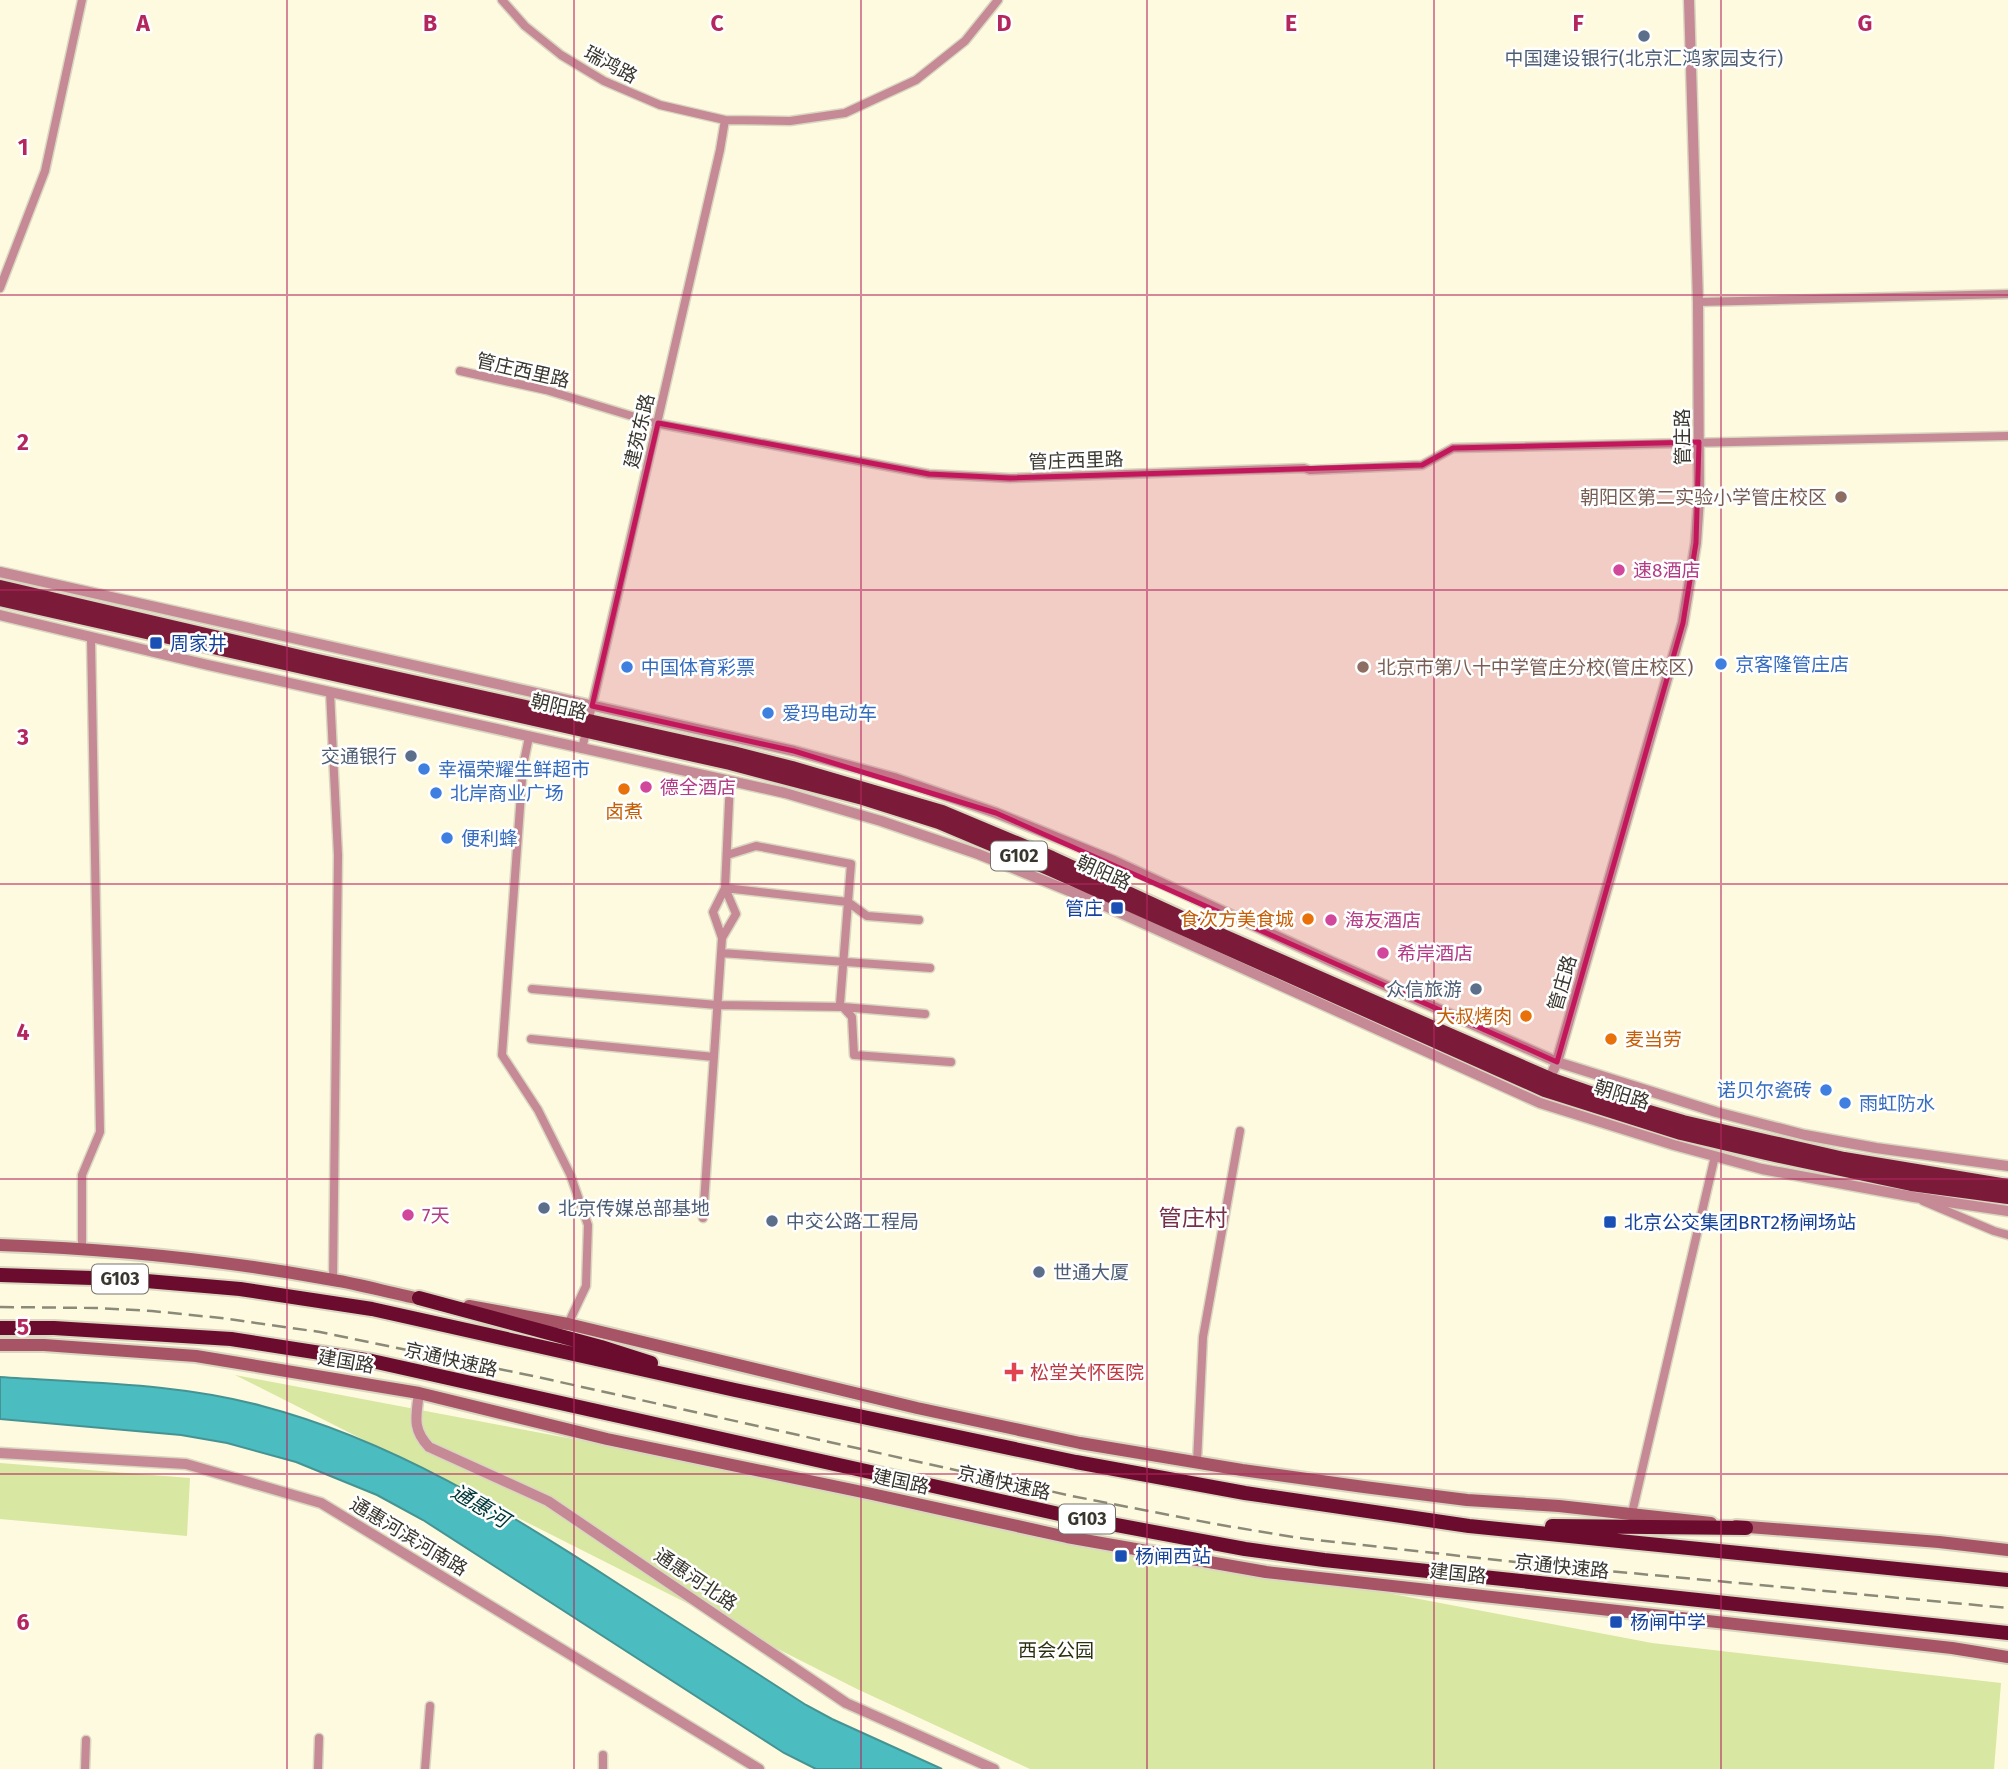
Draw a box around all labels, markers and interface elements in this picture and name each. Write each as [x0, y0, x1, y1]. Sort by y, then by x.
text: A [135, 9, 150, 37]
text: B [423, 9, 437, 37]
text: C [710, 9, 724, 37]
text: D [997, 9, 1012, 37]
text: E [1285, 9, 1297, 37]
text: F [1572, 9, 1584, 37]
text: G [1858, 9, 1872, 37]
marker: 中国建设银行(北京汇鸿家园支行) [1636, 28, 1652, 44]
street label: 瑞鸿路 [580, 41, 641, 88]
place label: 中国建设银行(北京汇鸿家园支行) [1505, 47, 1783, 70]
text: 1 [18, 133, 28, 161]
street label: 管庄西里路 [474, 349, 572, 392]
street label: 建苑东路 [620, 391, 659, 471]
street label: 管庄路 [1671, 408, 1694, 466]
text: 2 [17, 428, 29, 456]
street label: 管庄西里路 [1028, 447, 1124, 474]
place label: 朝阳区第二实验小学管庄校区 [1580, 486, 1827, 509]
marker: 朝阳区第二实验小学管庄校区 [1833, 489, 1849, 505]
place label: 速8酒店 [1633, 559, 1700, 582]
marker: 速8酒店 [1611, 562, 1627, 578]
place label: 周家井 [170, 632, 227, 655]
marker: 周家井 [148, 635, 164, 651]
place label: 京客隆管庄店 [1735, 653, 1849, 676]
place label: 中国体育彩票 [641, 656, 755, 679]
place label: 北京市第八十中学管庄分校(管庄校区) [1377, 656, 1693, 679]
marker: 京客隆管庄店 [1713, 656, 1729, 672]
marker: 中国体育彩票 [619, 659, 635, 675]
marker: 北京市第八十中学管庄分校(管庄校区) [1355, 659, 1371, 675]
street label: 朝阳路 [529, 689, 589, 724]
place label: 爱玛电动车 [782, 702, 877, 725]
marker: 爱玛电动车 [760, 705, 776, 721]
text: 3 [16, 723, 29, 751]
place label: 交通银行 [321, 745, 397, 768]
marker: 交通银行 [403, 748, 419, 764]
place label: 幸福荣耀生鲜超市 [438, 758, 590, 781]
marker: 幸福荣耀生鲜超市 [416, 761, 432, 777]
place label: 德全酒店 [660, 776, 736, 799]
marker: 德全酒店 [638, 779, 654, 795]
marker: 卤煮 [616, 781, 632, 797]
place label: 北岸商业广场 [450, 782, 564, 805]
marker: 北岸商业广场 [428, 785, 444, 801]
place label: 卤煮 [605, 800, 643, 823]
place label: 便利蜂 [461, 827, 518, 850]
marker: 便利蜂 [439, 830, 455, 846]
road number: G102 [991, 842, 1047, 870]
street label: 朝阳路 [1073, 850, 1135, 895]
place label: 管庄 [1065, 897, 1103, 920]
marker: 管庄 [1109, 900, 1125, 916]
place label: 食次方美食城 [1180, 908, 1294, 931]
place label: 海友酒店 [1345, 909, 1421, 932]
marker: 食次方美食城 [1300, 911, 1316, 927]
marker: 海友酒店 [1323, 912, 1339, 928]
place label: 希岸酒店 [1397, 942, 1473, 965]
marker: 希岸酒店 [1375, 945, 1391, 961]
street label: 管庄路 [1544, 953, 1581, 1014]
place label: 众信旅游 [1386, 978, 1462, 1001]
marker: 众信旅游 [1468, 981, 1484, 997]
place label: 大叔烤肉 [1436, 1005, 1512, 1028]
marker: 大叔烤肉 [1518, 1008, 1534, 1024]
text: 4 [17, 1018, 30, 1046]
place label: 麦当劳 [1625, 1028, 1682, 1051]
marker: 麦当劳 [1603, 1031, 1619, 1047]
street label: 朝阳路 [1591, 1075, 1652, 1114]
place label: 诺贝尔瓷砖 [1717, 1079, 1812, 1102]
marker: 诺贝尔瓷砖 [1818, 1082, 1834, 1098]
place label: 雨虹防水 [1859, 1092, 1935, 1115]
marker: 雨虹防水 [1837, 1095, 1853, 1111]
place label: 北京传媒总部基地 [558, 1197, 710, 1220]
marker: 北京传媒总部基地 [536, 1200, 552, 1216]
place label: 7天 [422, 1204, 449, 1227]
district label: 管庄村 [1159, 1204, 1228, 1232]
marker: 7天 [400, 1207, 416, 1223]
place label: 中交公路工程局 [786, 1210, 919, 1233]
place label: 北京公交集团BRT2杨闸场站 [1624, 1211, 1856, 1234]
marker: 中交公路工程局 [764, 1213, 780, 1229]
marker: 北京公交集团BRT2杨闸场站 [1602, 1214, 1618, 1230]
place label: 世通大厦 [1053, 1261, 1129, 1284]
road number: G103 [92, 1264, 148, 1294]
marker: 世通大厦 [1031, 1264, 1047, 1280]
text: 5 [17, 1313, 29, 1341]
street label: 京通快速路 [402, 1338, 500, 1381]
street label: 建国路 [316, 1345, 376, 1378]
place label: 松堂关怀医院 [1030, 1361, 1144, 1384]
marker: 松堂关怀医院 [1004, 1362, 1024, 1382]
street label: 京通快速路 [955, 1461, 1053, 1504]
street label: 建国路 [871, 1464, 931, 1499]
water label: 通惠河 [446, 1479, 517, 1535]
street label: 通惠河滨河南路 [346, 1492, 472, 1581]
road number: G103 [1059, 1504, 1115, 1534]
street label: 通惠河北路 [650, 1543, 742, 1616]
place label: 杨闸西站 [1135, 1545, 1211, 1568]
marker: 杨闸西站 [1113, 1548, 1129, 1564]
street label: 京通快速路 [1513, 1550, 1610, 1583]
street label: 建国路 [1428, 1559, 1488, 1588]
text: 6 [17, 1608, 30, 1636]
place label: 杨闸中学 [1630, 1611, 1706, 1634]
marker: 杨闸中学 [1608, 1614, 1624, 1630]
park label: 西会公园 [1018, 1639, 1094, 1662]

